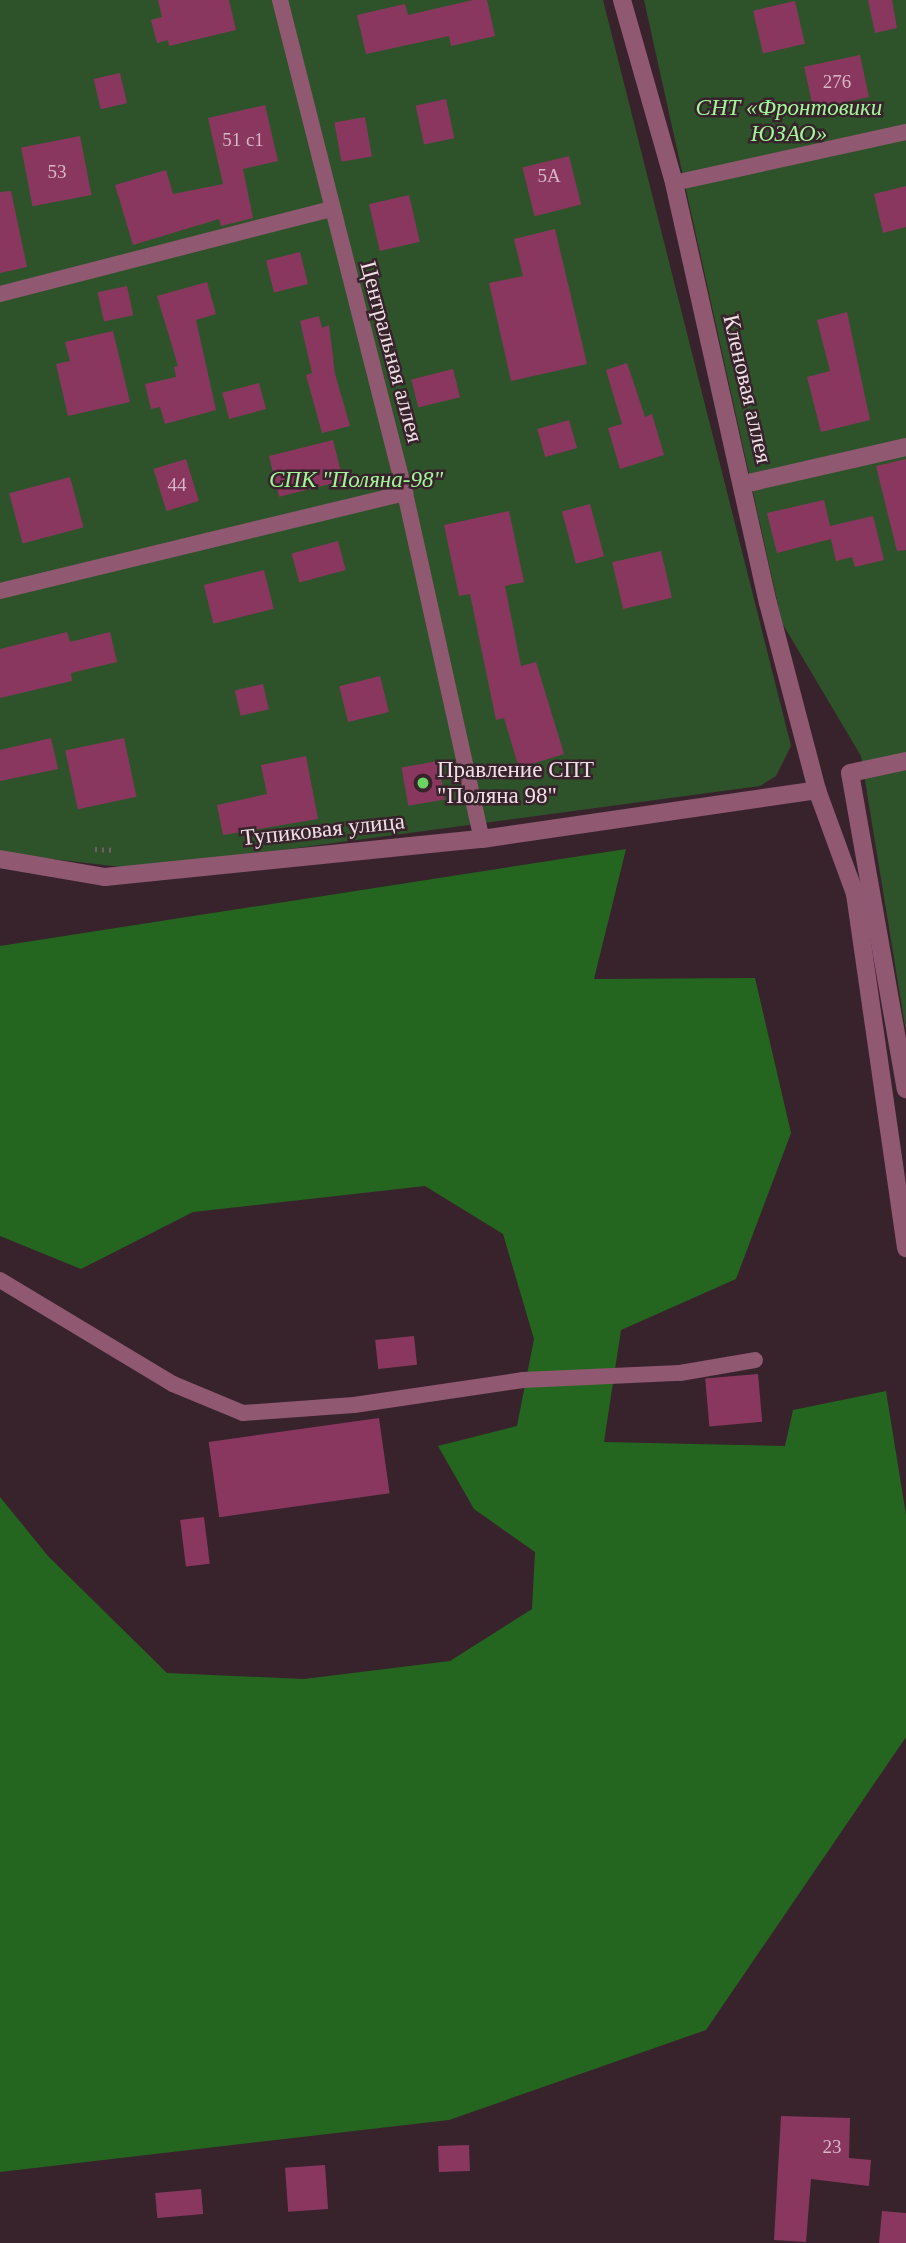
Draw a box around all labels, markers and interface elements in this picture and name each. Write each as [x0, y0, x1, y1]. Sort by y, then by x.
house number: 276 [823, 71, 851, 93]
park label: СНТ «Фронтовики ЮЗАО» [696, 94, 882, 148]
house number: 51 с1 [222, 129, 264, 151]
house number: 53 [47, 161, 66, 183]
house number: 5А [537, 165, 561, 187]
street label: Центральная аллея [354, 258, 428, 446]
street label: Кленовая аллея [716, 312, 778, 466]
park label: СПК "Поляна-98" [269, 466, 443, 494]
house number: 44 [168, 474, 186, 496]
place label: Правление СПТ "Поляна 98" [437, 756, 594, 810]
marker: Правление СПТ "Поляна 98" [415, 775, 431, 791]
street label: Тупиковая улица [240, 808, 406, 852]
house number: 23 [822, 2136, 842, 2158]

